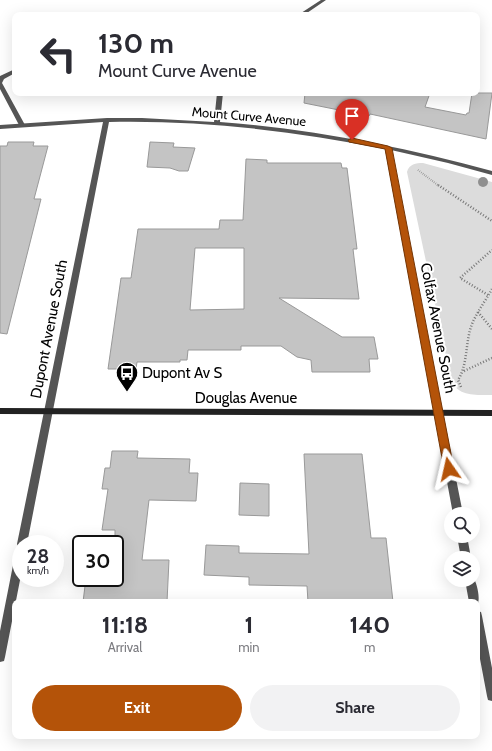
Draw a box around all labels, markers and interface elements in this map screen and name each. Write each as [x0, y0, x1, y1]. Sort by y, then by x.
text: 130 m [98, 26, 174, 60]
icon: left [32, 28, 84, 80]
text: Mount Curve Avenue [98, 60, 257, 82]
pin [335, 99, 369, 140]
street label: Mount Curve Avenue [191, 103, 307, 129]
icon: arrive [341, 105, 363, 127]
street label: Dupont Avenue South [27, 258, 71, 400]
street label: Colfax Avenue South [417, 261, 459, 395]
bus stop icon: Dupont Av S [114, 360, 140, 393]
place label: Dupont Av S [142, 364, 222, 382]
street label: Douglas Avenue [195, 389, 297, 407]
position arrow [428, 448, 470, 490]
map controls [444, 507, 480, 587]
button: search [444, 507, 480, 543]
speed limit sign: 30 [72, 535, 124, 587]
text: 28 [27, 544, 49, 568]
button: layers [444, 551, 480, 587]
text: km/h [27, 564, 49, 577]
text: 11:18 [102, 610, 148, 639]
text: 1 [244, 610, 253, 639]
text: 140 [349, 610, 390, 639]
text: Arrival [108, 639, 142, 655]
text: min [238, 639, 260, 655]
text: m [364, 639, 375, 655]
button: Exit [32, 685, 242, 731]
button: Share [250, 685, 460, 731]

